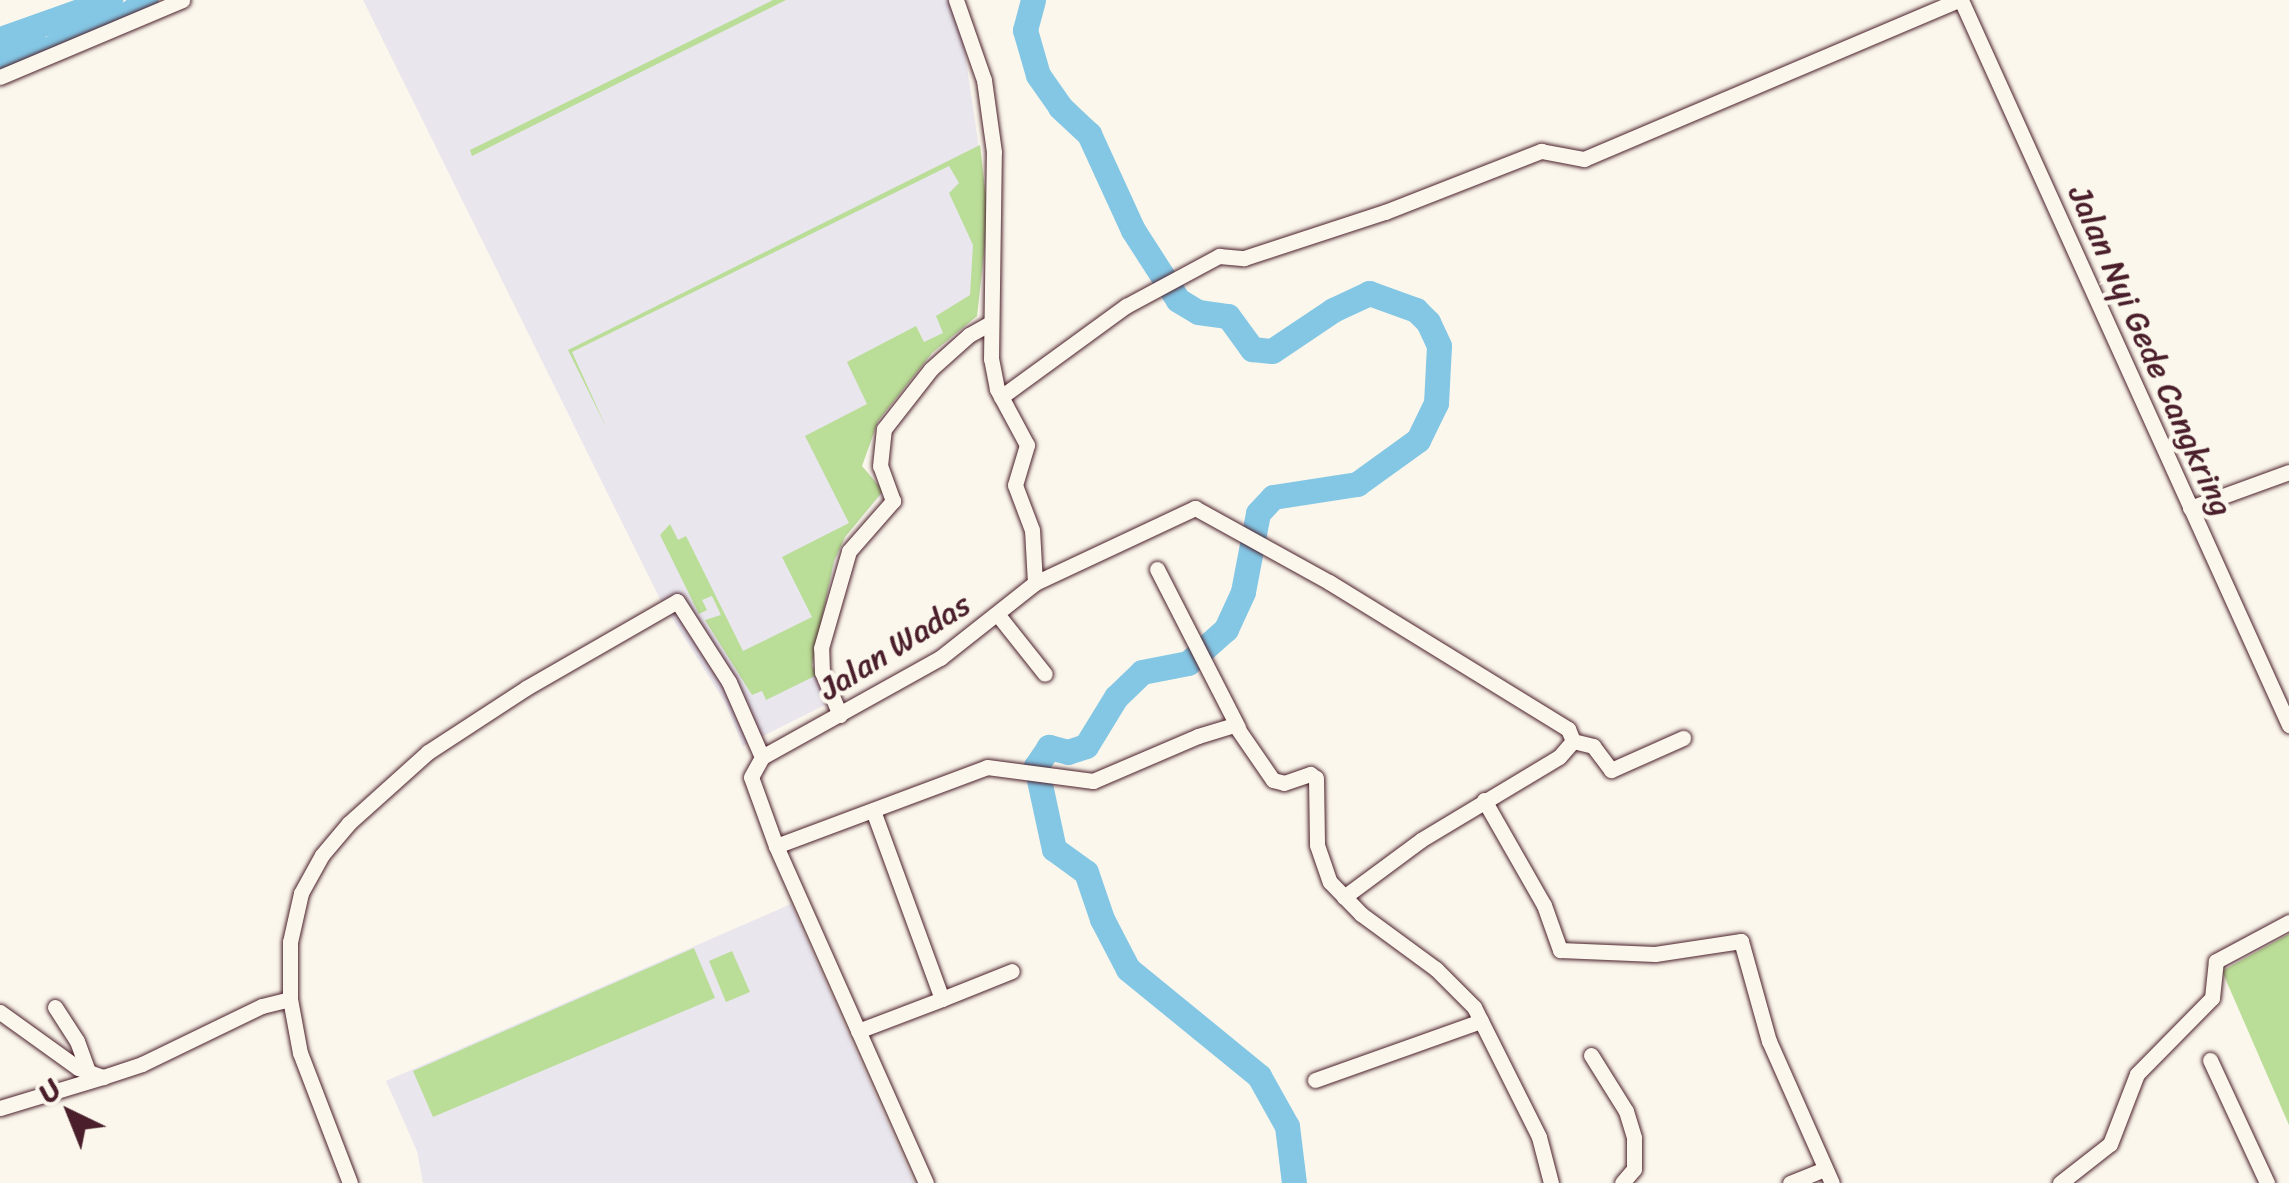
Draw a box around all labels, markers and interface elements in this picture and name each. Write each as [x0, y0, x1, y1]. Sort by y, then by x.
street label: Jalan Nyi Gede Cangkring [2060, 180, 2240, 522]
street label: Jalan Wadas [813, 586, 977, 708]
north arrow [20, 1063, 120, 1163]
text: U [26, 1066, 73, 1115]

